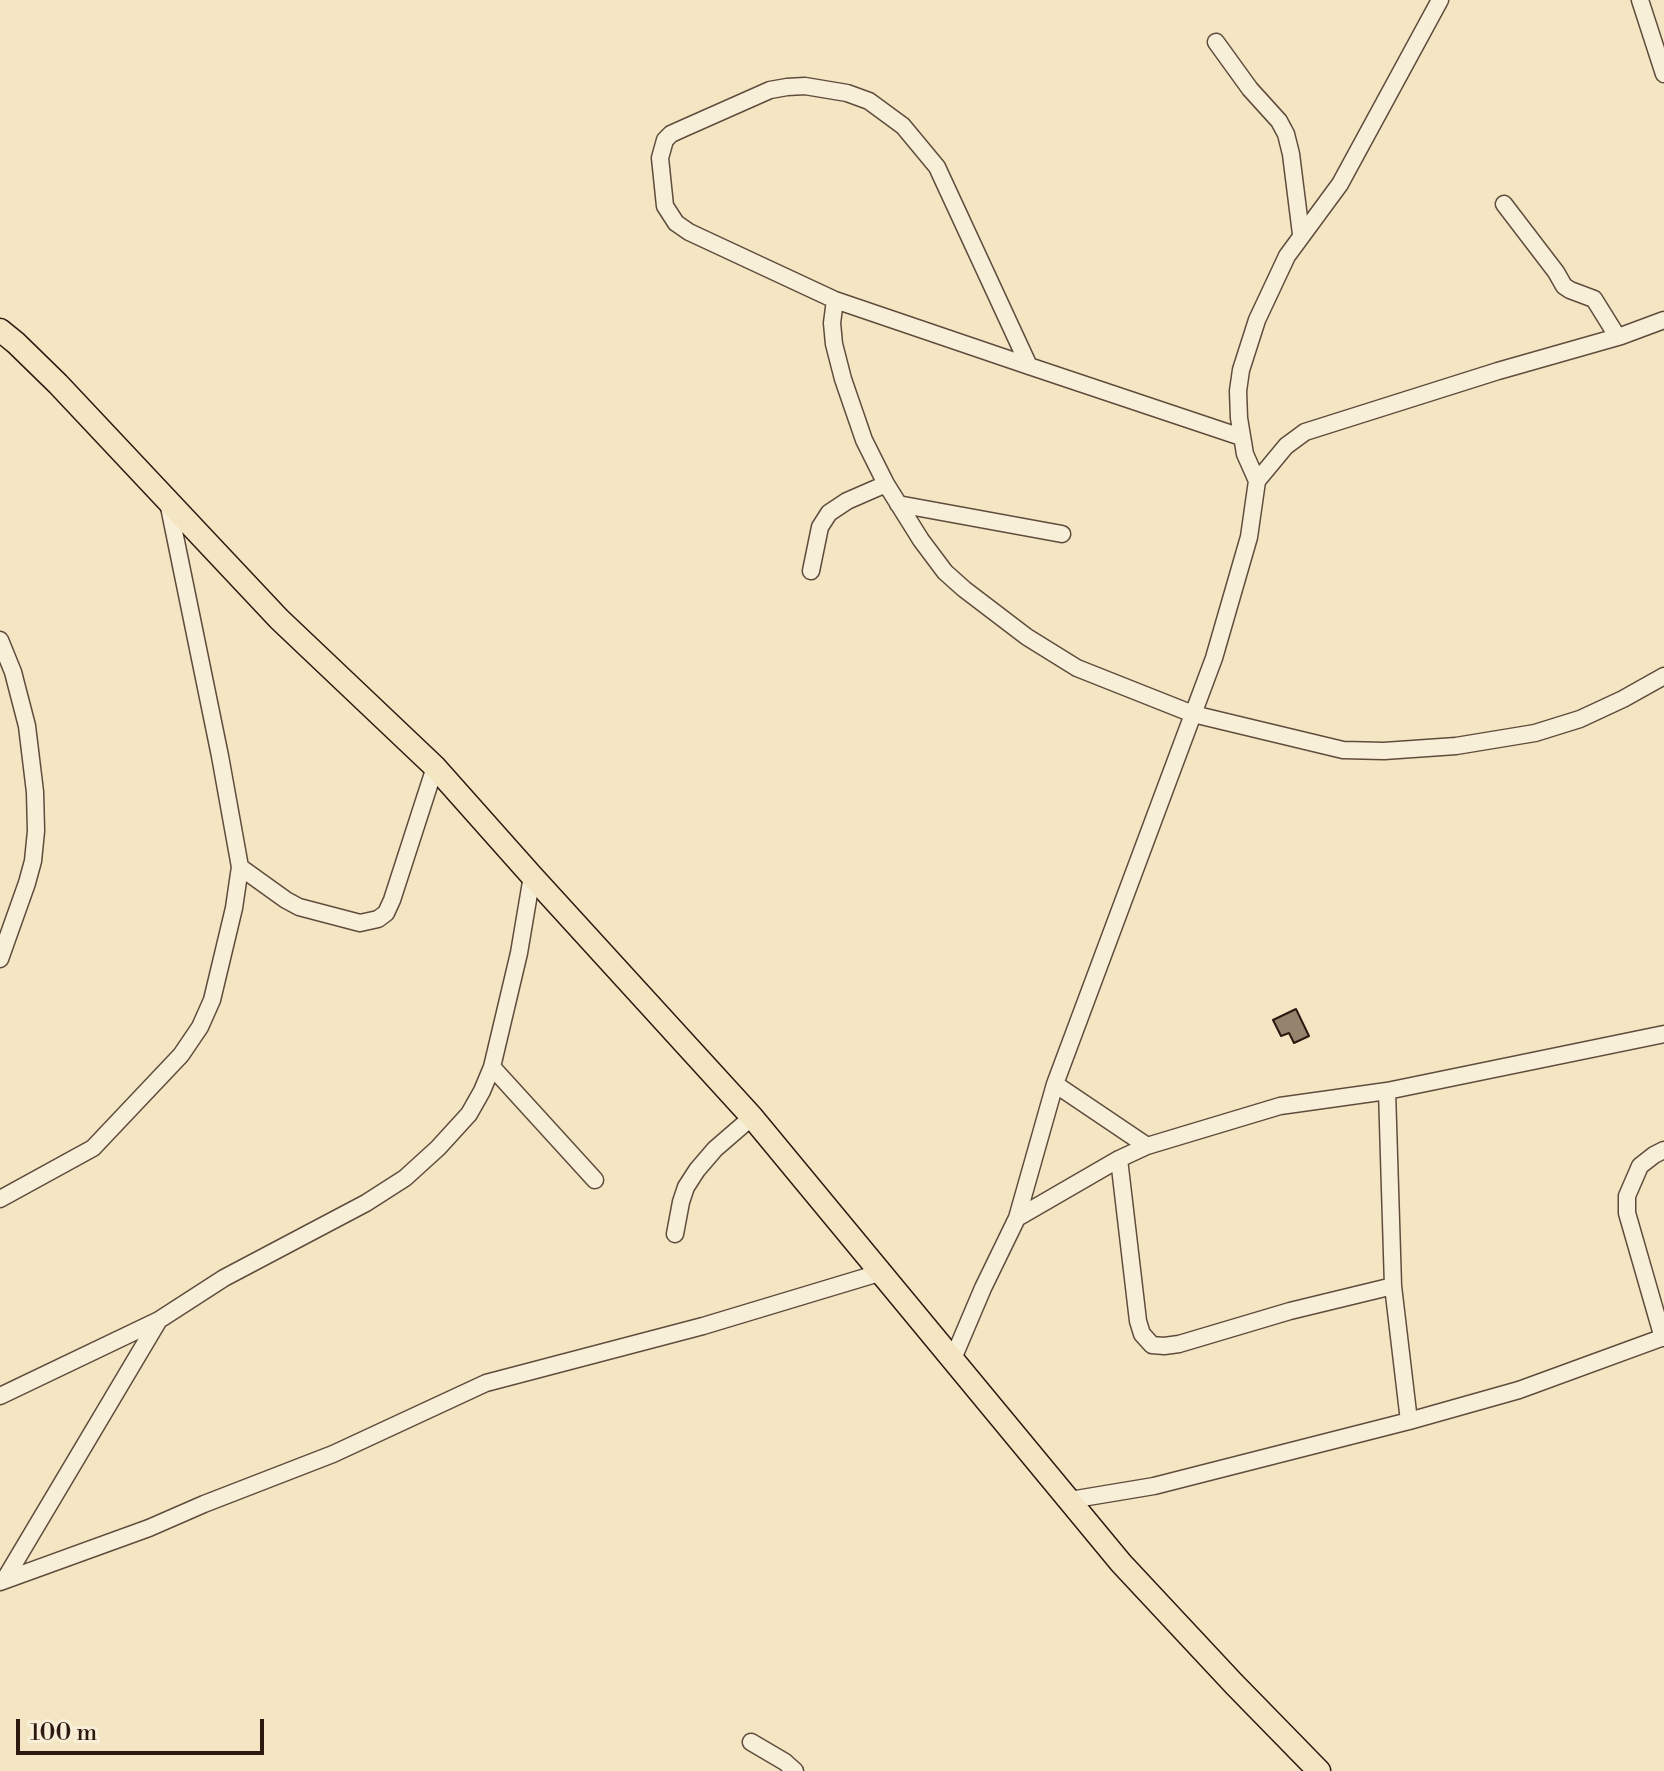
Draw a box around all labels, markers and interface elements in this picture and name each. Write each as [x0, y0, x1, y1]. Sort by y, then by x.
scale bar [20, 1703, 268, 1753]
text: 100 m [30, 1718, 97, 1748]

